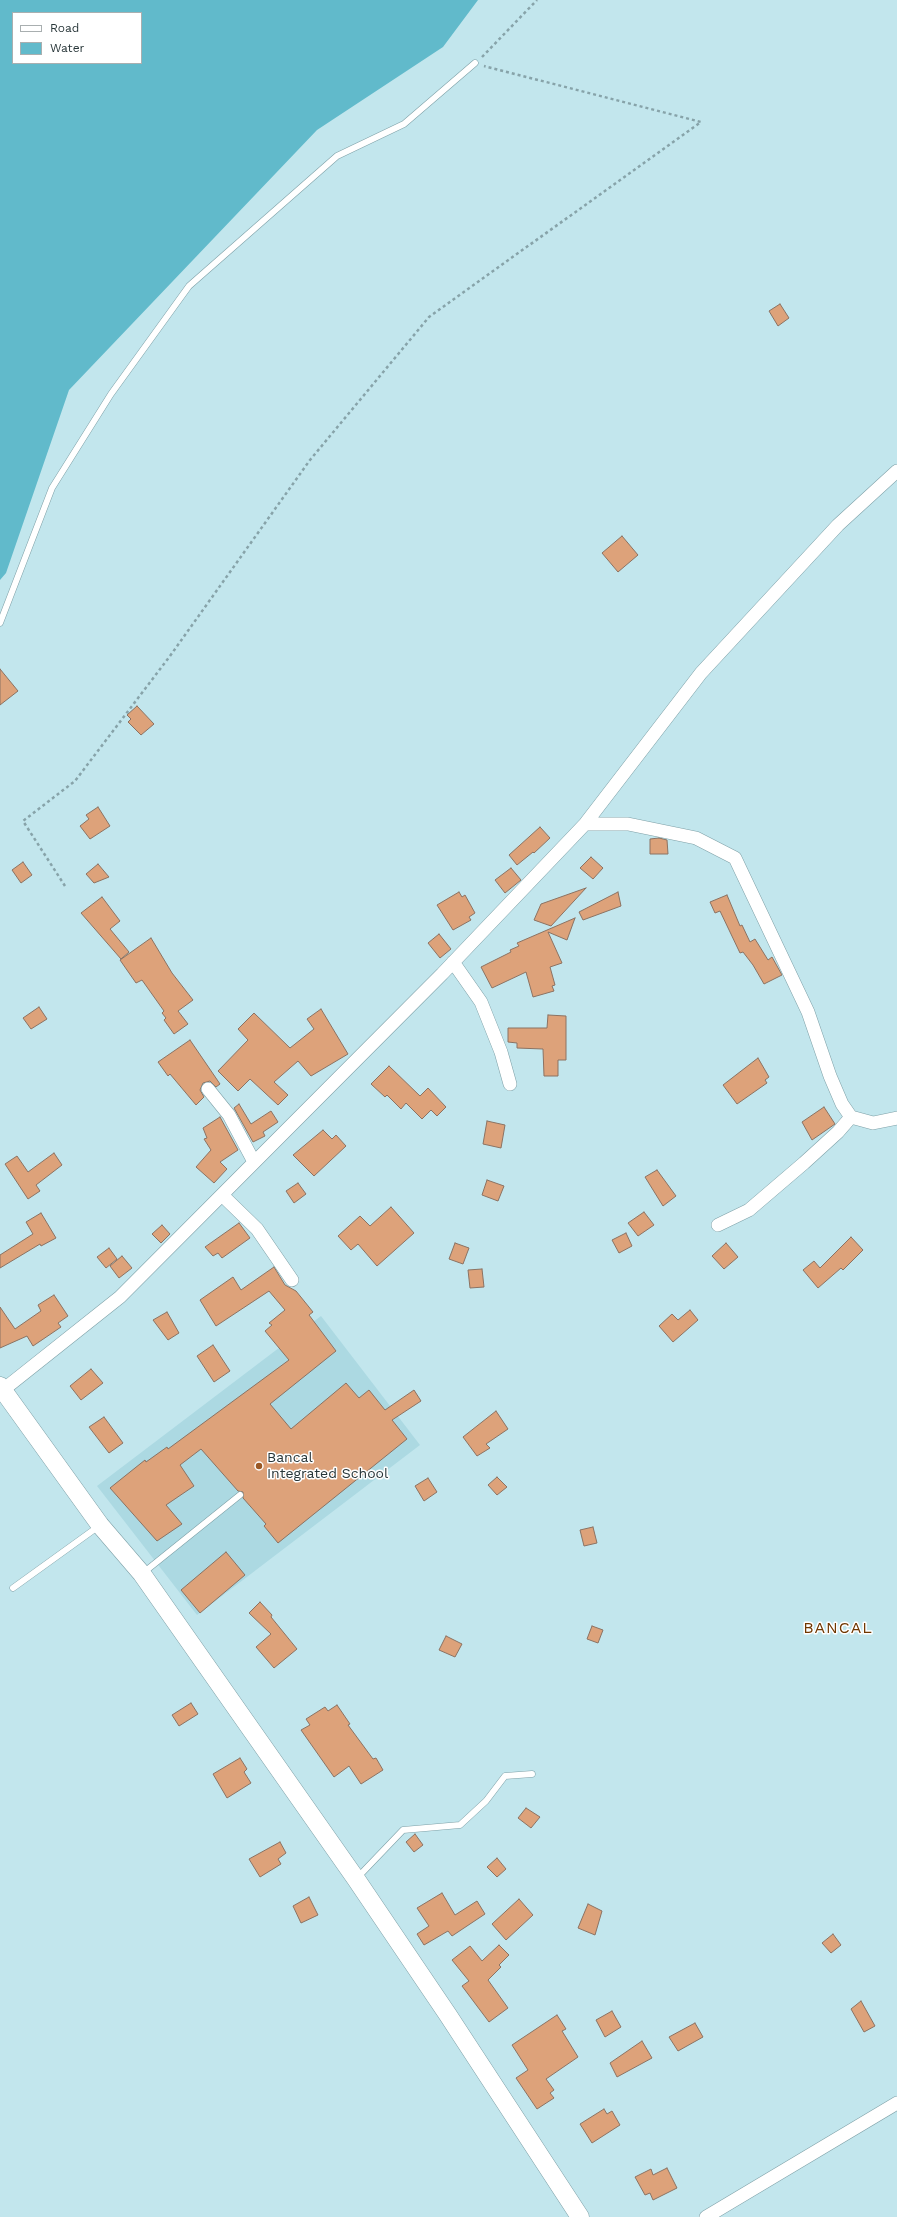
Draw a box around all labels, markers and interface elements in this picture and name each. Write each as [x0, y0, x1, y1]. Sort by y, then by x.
legend [12, 12, 142, 64]
text: Road [50, 21, 79, 35]
text: Water [50, 41, 84, 55]
place label: Bancal Integrated School [267, 1450, 388, 1482]
marker: Bancal Integrated School [254, 1461, 264, 1471]
district label: BANCAL [803, 1618, 873, 1638]

